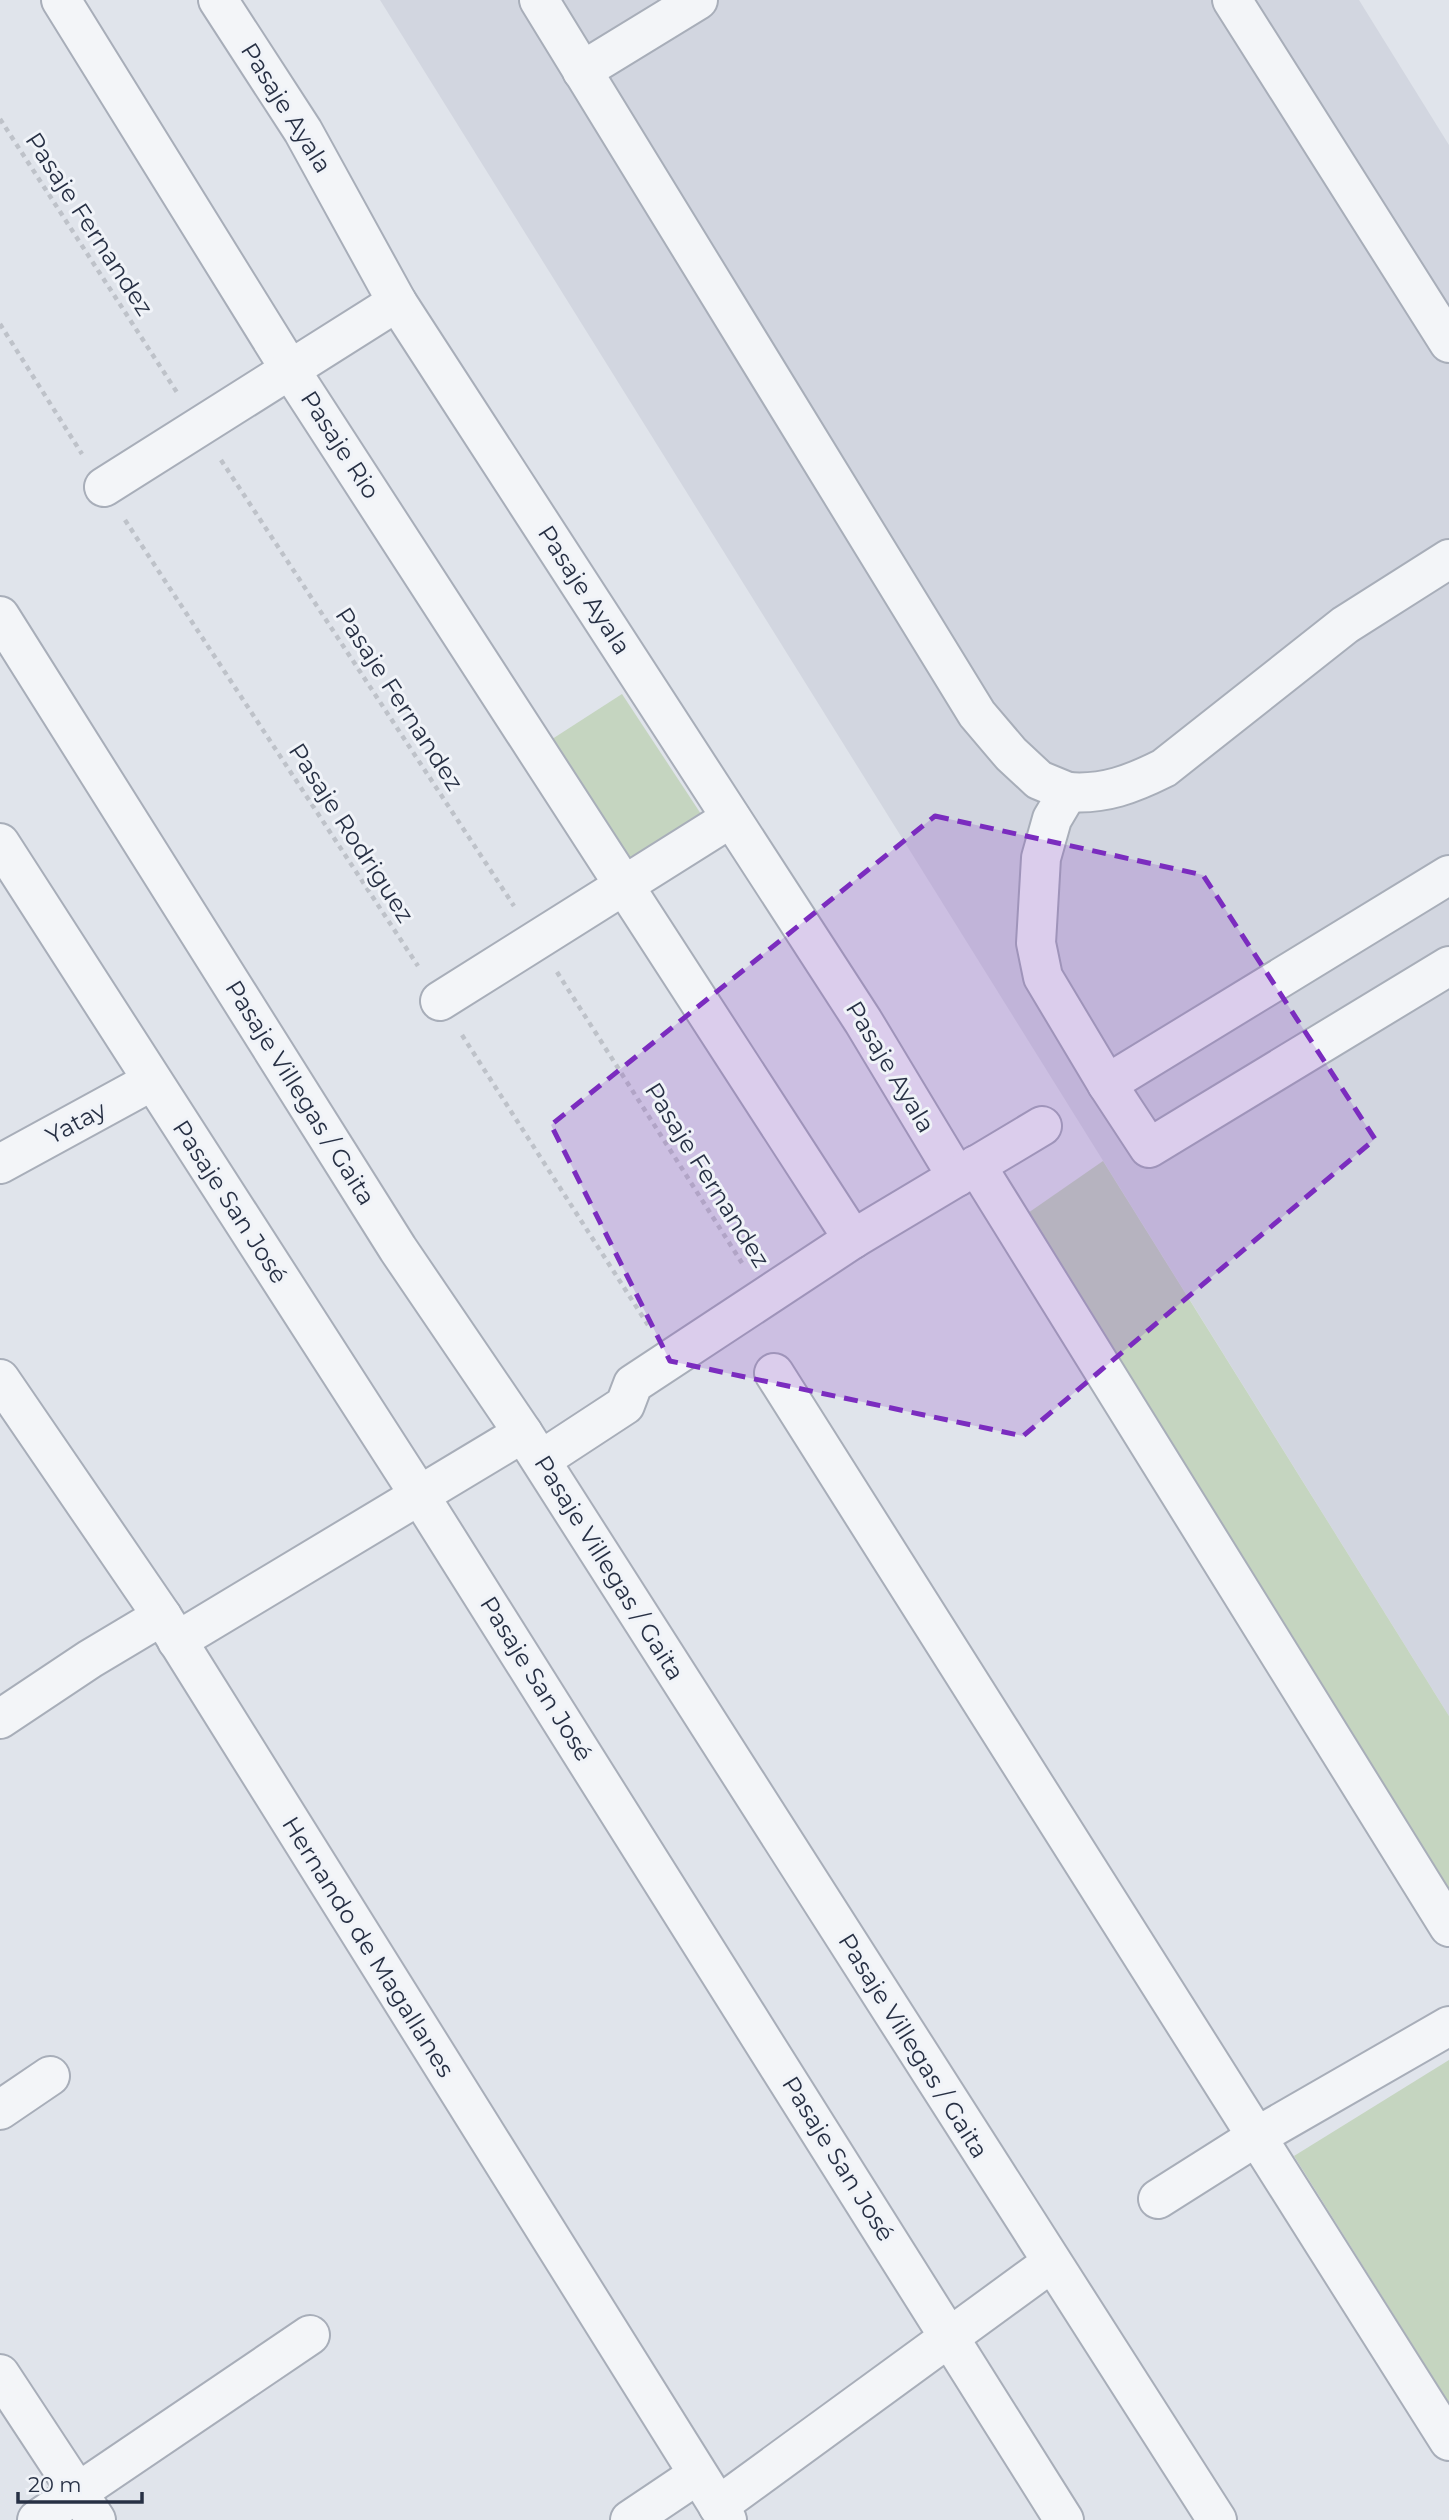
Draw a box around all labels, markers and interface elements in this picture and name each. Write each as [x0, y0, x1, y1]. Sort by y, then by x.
street label: Pasaje Ayala [235, 37, 338, 178]
street label: Pasaje Fernandez [19, 127, 159, 321]
street label: Pasaje Rio [295, 385, 386, 504]
street label: Pasaje Ayala [532, 520, 637, 660]
street label: Pasaje Fernandez [329, 602, 469, 796]
street label: Pasaje Rodriguez [283, 738, 420, 928]
street label: Pasaje Villegas / Gaita [219, 975, 382, 1211]
street label: Pasaje Ayala [840, 996, 941, 1138]
street label: Pasaje Fernandez [639, 1077, 776, 1273]
street label: Yatay [41, 1095, 111, 1150]
street label: Pasaje San José [167, 1115, 294, 1289]
street label: Pasaje Villegas / Gaita [528, 1450, 691, 1686]
street label: Pasaje San José [474, 1591, 599, 1767]
street label: Hernando de Magallanes [276, 1811, 461, 2082]
street label: Pasaje Villegas / Gaita [832, 1928, 995, 2164]
street label: Pasaje San José [776, 2071, 901, 2247]
scale bar [18, 2460, 142, 2504]
text: 20 m [28, 2472, 82, 2497]

